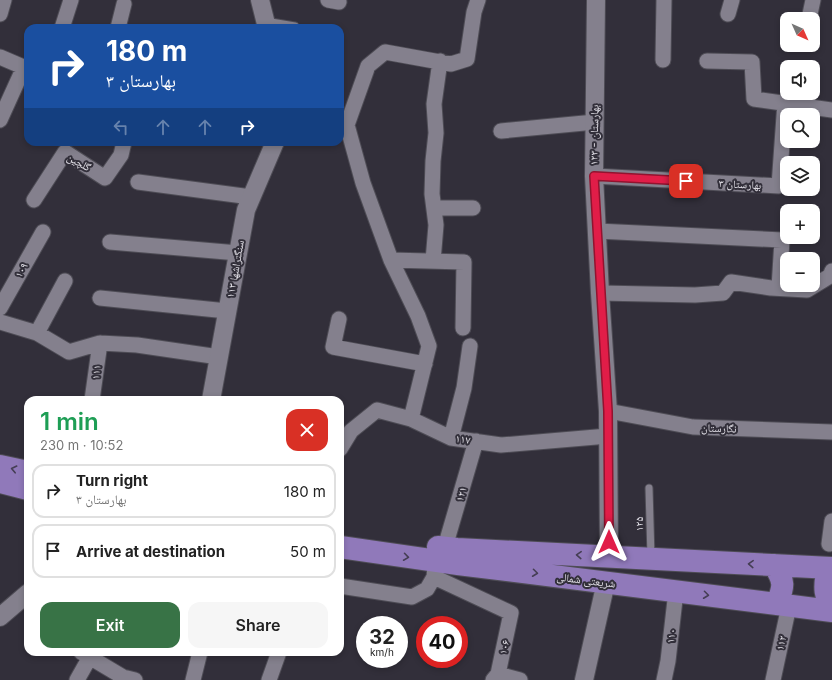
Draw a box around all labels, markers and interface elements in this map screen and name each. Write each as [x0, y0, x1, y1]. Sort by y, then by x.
north arrow [780, 12, 820, 52]
map controls [780, 12, 820, 292]
text: 180 m [106, 34, 187, 68]
icon: right [40, 40, 92, 92]
button: sound [780, 60, 820, 100]
text: بهارستان ۳ [106, 70, 176, 91]
street label: بهارستان - ۱۲۳ [586, 105, 602, 165]
button: search [780, 108, 820, 148]
icon: left [110, 116, 132, 138]
icon: ahead [152, 116, 174, 138]
icon: ahead [194, 116, 216, 138]
icon: right [236, 116, 258, 138]
street label: گلچین [65, 150, 94, 174]
button: layers [780, 156, 820, 196]
pin [669, 164, 703, 198]
icon: arrive [675, 170, 697, 192]
street label: بهارستان ۳ [718, 176, 762, 192]
button: + [780, 204, 820, 244]
street label: سنگتراشها ۱۱۳ [223, 239, 247, 299]
button: − [780, 252, 820, 292]
street label: ۱۰۹ [11, 260, 31, 280]
street label: ۱۱۱ [88, 364, 104, 380]
text: 1 min [40, 407, 99, 436]
button: close [286, 409, 328, 451]
street label: نگارستان [701, 420, 737, 436]
street label: ۱۱۷ [455, 431, 471, 447]
text: 230 m · 10:52 [40, 437, 123, 453]
one-way arrow [11, 466, 17, 474]
text: Turn right [76, 471, 148, 490]
icon: right [42, 480, 64, 502]
text: 180 m [284, 482, 326, 501]
street label: ۱۲۱ [452, 485, 470, 503]
text: بهارستان ۳ [76, 491, 126, 507]
street label: ۱۲۵ [632, 516, 646, 532]
position arrow [588, 521, 630, 563]
icon: arrive [42, 540, 64, 562]
text: Arrive at destination [76, 542, 225, 561]
text: 50 m [290, 542, 326, 561]
one-way arrow [576, 551, 582, 560]
one-way arrow [403, 552, 409, 561]
one-way arrow [748, 560, 754, 568]
one-way arrow [532, 568, 538, 577]
street label: شریعتی شمالی [556, 569, 616, 591]
one-way arrow [703, 590, 709, 599]
button: Exit [40, 602, 180, 648]
button: Share [188, 602, 328, 648]
speed limit sign: 40 [416, 616, 468, 668]
text: 32 [369, 625, 395, 649]
street label: ۱۱۰ [663, 628, 679, 644]
street label: ۱۱۲ [773, 634, 789, 652]
street label: ۱۰۶ [496, 638, 512, 656]
text: km/h [370, 646, 394, 658]

